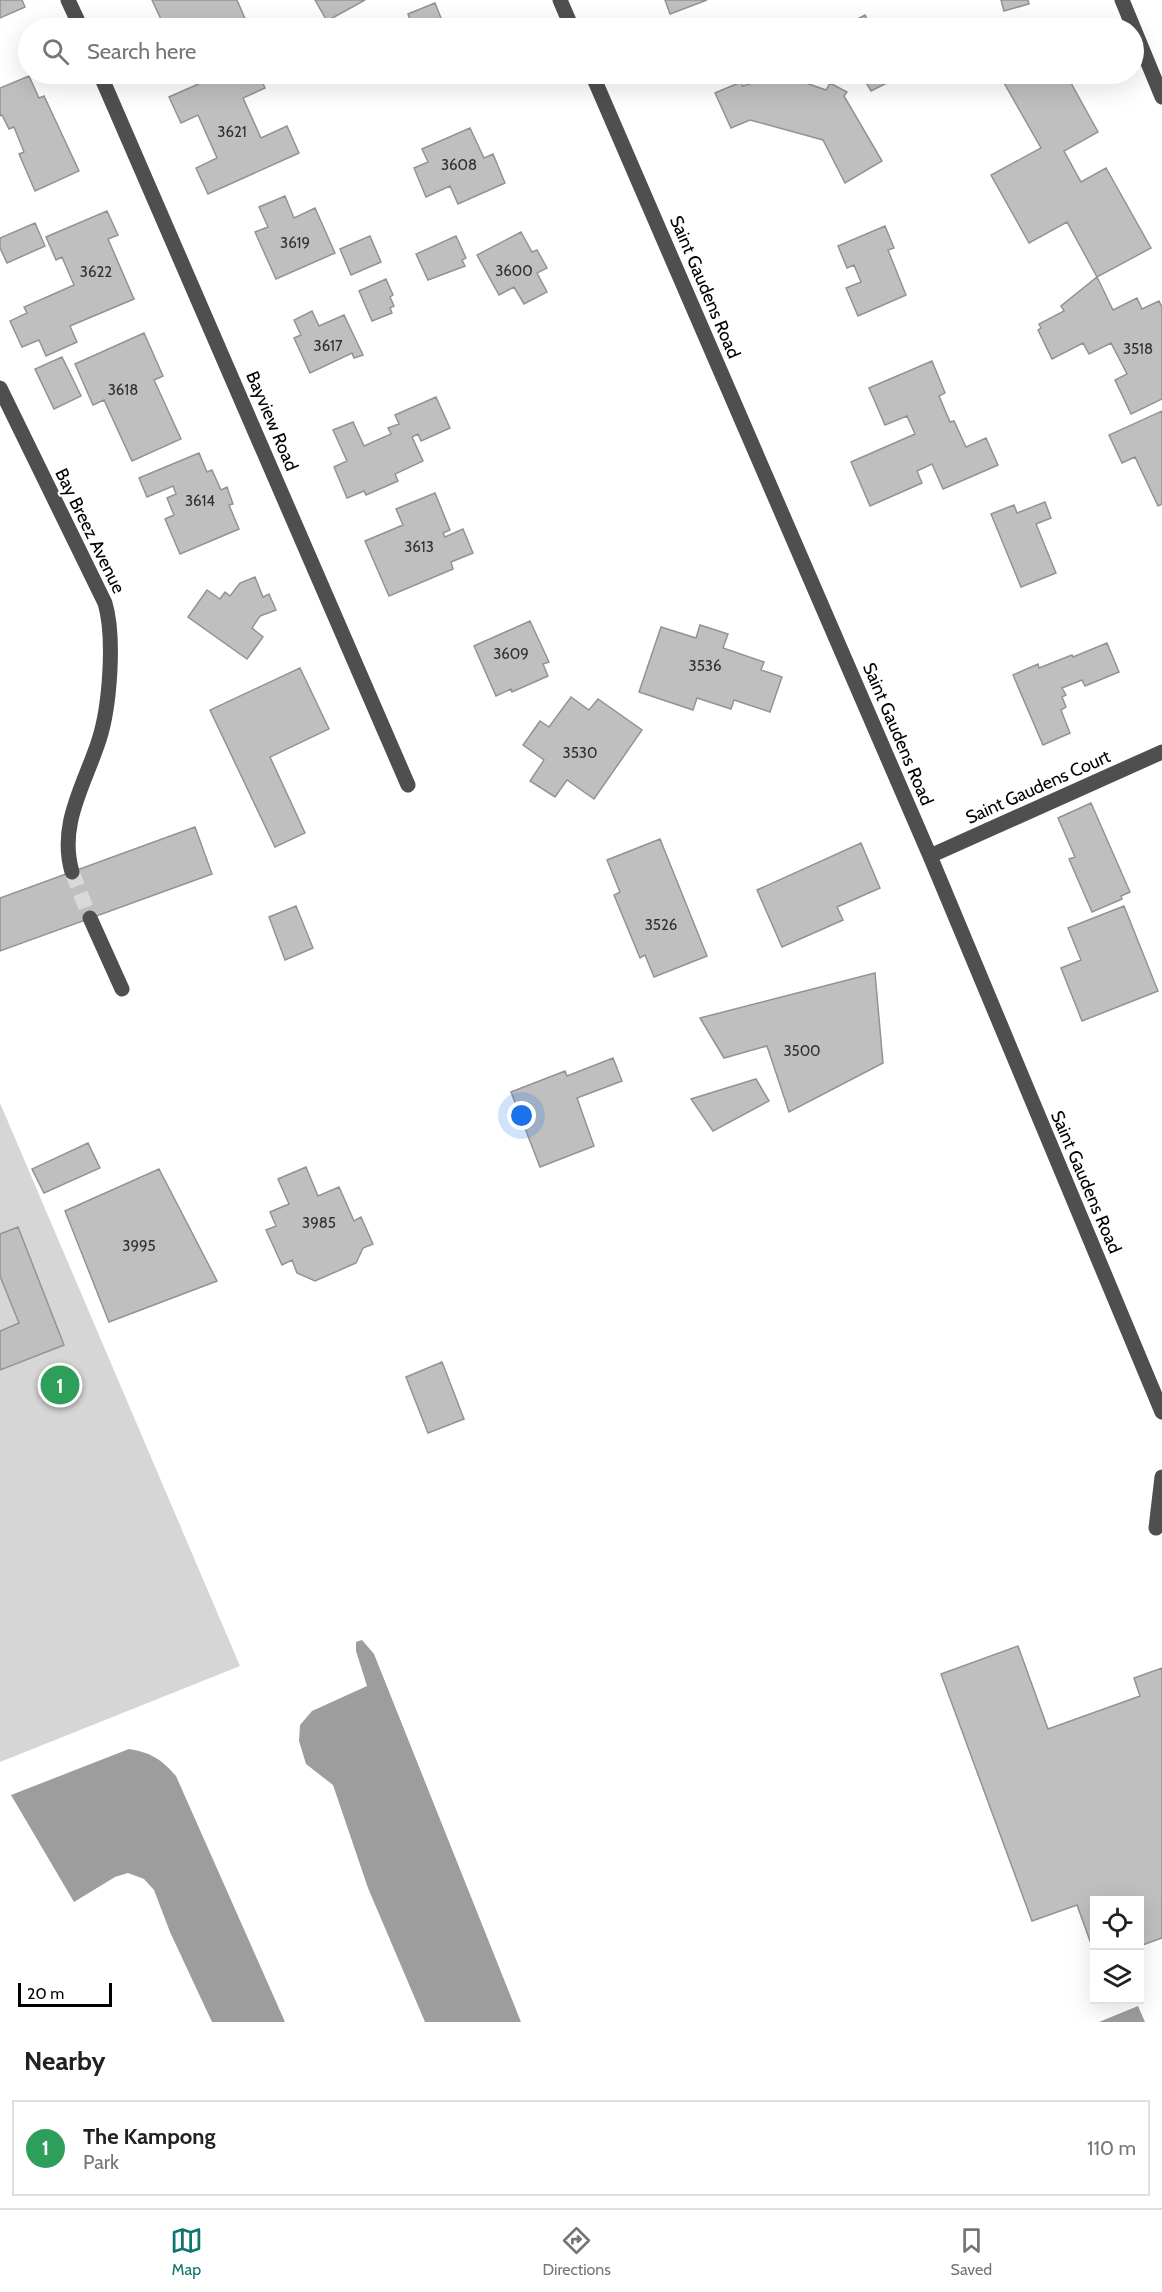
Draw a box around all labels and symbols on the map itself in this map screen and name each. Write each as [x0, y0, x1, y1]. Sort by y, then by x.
house number: 3621 [217, 123, 247, 141]
house number: 3608 [441, 156, 477, 174]
street label: Saint Gaudens Road [665, 212, 745, 362]
house number: 3619 [280, 234, 310, 252]
house number: 3600 [495, 262, 533, 280]
house number: 3622 [80, 263, 112, 281]
house number: 3617 [314, 337, 343, 355]
house number: 3518 [1123, 340, 1153, 358]
street label: Bayview Road [241, 368, 303, 474]
house number: 3618 [108, 381, 138, 399]
street label: Bay Breez Avenue [50, 465, 130, 597]
house number: 3614 [185, 492, 215, 510]
house number: 3613 [404, 538, 434, 556]
house number: 3609 [493, 645, 529, 663]
house number: 3536 [689, 657, 721, 675]
street label: Saint Gaudens Road [858, 659, 938, 809]
house number: 3530 [563, 744, 597, 762]
street label: Saint Gaudens Court [962, 745, 1114, 829]
house number: 3526 [645, 916, 677, 934]
house number: 3500 [783, 1042, 821, 1060]
your location [507, 1101, 536, 1130]
street label: Saint Gaudens Road [1046, 1107, 1126, 1257]
house number: 3985 [302, 1214, 336, 1232]
house number: 3995 [122, 1237, 156, 1255]
pin: 1 [40, 1362, 80, 1408]
scale bar [18, 1980, 112, 2008]

